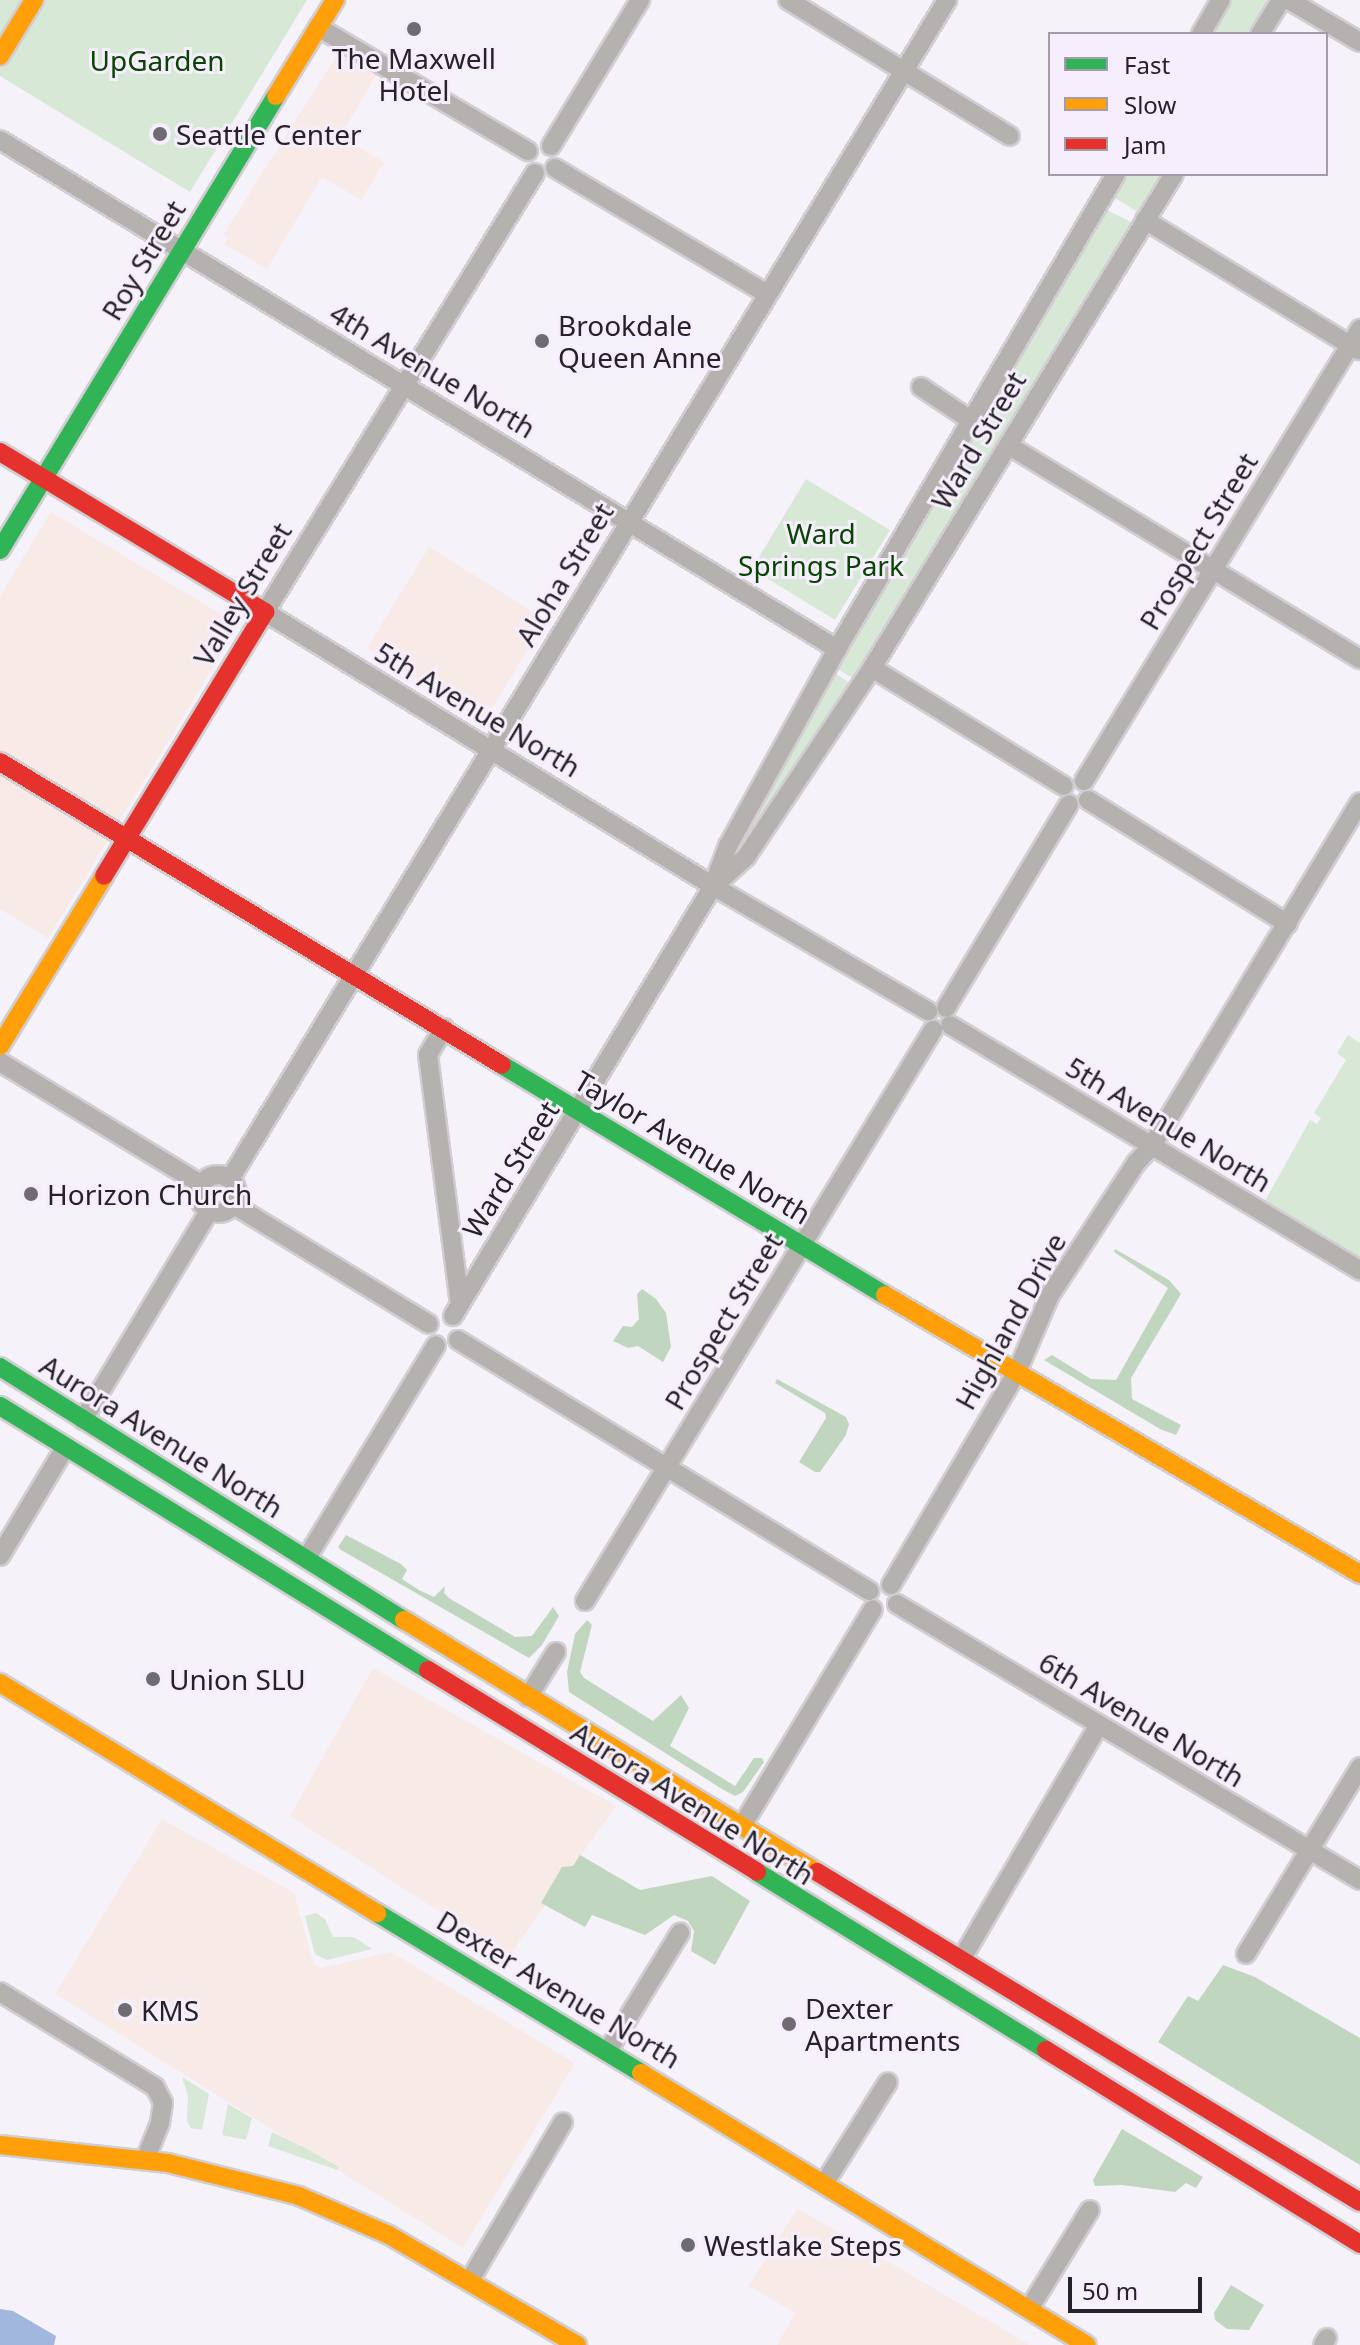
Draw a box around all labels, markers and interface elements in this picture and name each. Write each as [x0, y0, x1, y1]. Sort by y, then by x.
marker: The Maxwell Hotel [405, 20, 423, 38]
legend [1048, 32, 1328, 176]
place label: The Maxwell Hotel [332, 41, 496, 107]
park label: UpGarden [89, 43, 225, 77]
text: Fast [1124, 48, 1170, 81]
text: Slow [1124, 88, 1176, 121]
place label: Seattle Center [176, 117, 362, 151]
marker: Seattle Center [151, 125, 169, 143]
text: Jam [1124, 128, 1166, 161]
street label: Roy Street [94, 194, 192, 326]
street label: 4th Avenue North [324, 295, 542, 445]
place label: Brookdale Queen Anne [558, 308, 722, 374]
marker: Brookdale Queen Anne [533, 332, 551, 350]
street label: Ward Street [924, 365, 1032, 515]
street label: Prospect Street [1132, 446, 1264, 636]
street label: Aloha Street [508, 497, 620, 651]
street label: Valley Street [186, 516, 298, 672]
park label: Ward Springs Park [738, 516, 904, 582]
street label: 5th Avenue North [369, 634, 587, 784]
street label: 5th Avenue North [1060, 1049, 1278, 1199]
street label: Taylor Avenue North [569, 1063, 817, 1231]
street label: Ward Street [455, 1094, 565, 1244]
place label: Horizon Church [47, 1177, 252, 1211]
marker: Horizon Church [22, 1185, 40, 1203]
street label: Prospect Street [657, 1226, 789, 1416]
street label: Highland Drive [948, 1227, 1072, 1415]
street label: Aurora Avenue North [34, 1348, 290, 1524]
street label: 6th Avenue North [1033, 1644, 1251, 1794]
place label: Union SLU [169, 1662, 306, 1696]
marker: Union SLU [144, 1670, 162, 1688]
street label: Aurora Avenue North [565, 1715, 821, 1891]
street label: Dexter Avenue North [431, 1903, 687, 2075]
place label: Dexter Apartments [805, 1991, 960, 2057]
place label: KMS [141, 1993, 199, 2027]
marker: KMS [116, 2001, 134, 2019]
marker: Dexter Apartments [780, 2015, 798, 2033]
place label: Westlake Steps [704, 2228, 902, 2262]
marker: Westlake Steps [679, 2236, 697, 2254]
scale bar [1072, 2261, 1206, 2311]
text: 50 m [1082, 2274, 1138, 2307]

